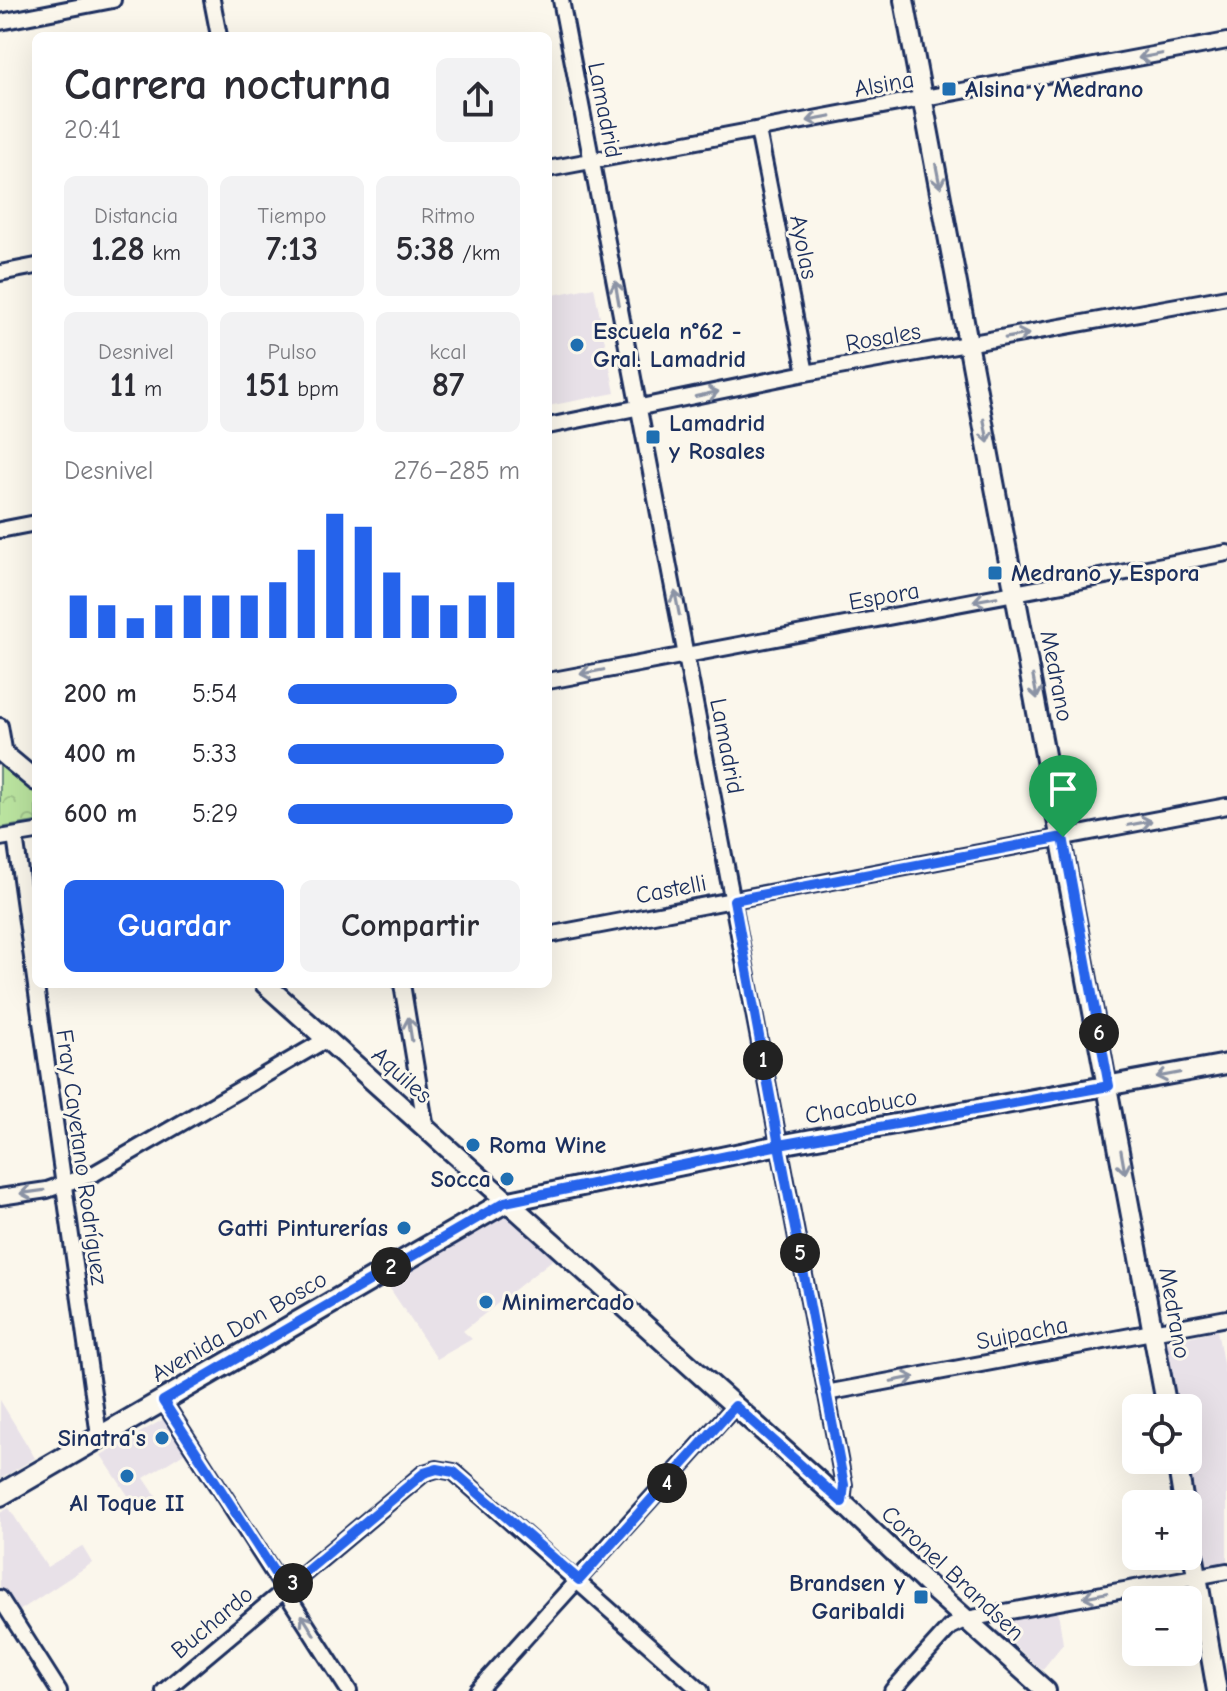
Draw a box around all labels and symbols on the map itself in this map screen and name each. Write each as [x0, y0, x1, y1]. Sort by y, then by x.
one-way arrow [1138, 49, 1164, 64]
street label: Lamadrid [582, 60, 628, 160]
street label: Alsina [852, 65, 916, 103]
place label: Alsina y Medrano [965, 75, 1144, 103]
marker: Alsina y Medrano [940, 80, 958, 98]
one-way arrow [807, 112, 833, 127]
one-way arrow [931, 163, 946, 188]
street label: Ayolas [784, 213, 824, 281]
one-way arrow [609, 281, 624, 306]
place label: Escuela n°62 - Gral. Lamadrid [593, 317, 746, 373]
street label: Rosales [843, 317, 923, 357]
one-way arrow [1004, 327, 1029, 342]
marker: Escuela n°62 - Gral. Lamadrid [568, 336, 586, 354]
one-way arrow [693, 386, 719, 401]
place label: Lamadrid y Rosales [669, 409, 765, 465]
one-way arrow [980, 418, 995, 444]
marker: Lamadrid y Rosales [644, 428, 662, 446]
place label: Medrano y Espora [1011, 559, 1200, 587]
marker: Medrano y Espora [986, 564, 1004, 582]
street label: Espora [846, 576, 922, 616]
one-way arrow [669, 591, 684, 617]
one-way arrow [973, 593, 999, 608]
street label: Medrano [1034, 628, 1080, 724]
one-way arrow [580, 666, 605, 681]
one-way arrow [1028, 674, 1043, 699]
street label: Lamadrid [704, 696, 750, 796]
pin [1029, 755, 1097, 837]
one-way arrow [1127, 814, 1153, 829]
street label: Castelli [633, 868, 709, 910]
pin: 6 [1079, 1013, 1119, 1053]
one-way arrow [401, 1017, 416, 1042]
street label: Fray Cayetano Rodríguez [50, 1027, 114, 1287]
pin: 1 [743, 1040, 783, 1080]
street label: Aquiles [366, 1041, 438, 1109]
one-way arrow [1156, 1068, 1181, 1083]
street label: Chacabuco [803, 1082, 919, 1130]
place label: Roma Wine [489, 1131, 606, 1159]
marker: Roma Wine [464, 1136, 482, 1154]
one-way arrow [1116, 1149, 1131, 1175]
place label: Socca [431, 1165, 491, 1193]
marker: Socca [498, 1170, 516, 1188]
one-way arrow [20, 1185, 45, 1200]
place label: Gatti Pinturerías [218, 1214, 388, 1242]
marker: Gatti Pinturerías [395, 1219, 413, 1237]
pin: 5 [780, 1233, 820, 1273]
pin: 2 [371, 1247, 411, 1287]
street label: Avenida Don Bosco [146, 1264, 332, 1388]
street label: Medrano [1153, 1265, 1197, 1361]
place label: Minimercado [502, 1288, 634, 1316]
marker: Minimercado [477, 1293, 495, 1311]
street label: Suipacha [974, 1310, 1070, 1356]
one-way arrow [889, 1370, 915, 1385]
place label: Sinatra's [58, 1424, 146, 1452]
marker: Sinatra's [153, 1429, 171, 1447]
pin: 4 [647, 1463, 687, 1503]
marker: Al Toque II [118, 1467, 136, 1485]
place label: Al Toque II [70, 1489, 184, 1517]
street label: Coronel Brandsen [876, 1500, 1030, 1646]
pin: 3 [273, 1563, 313, 1603]
place label: Brandsen y Garibaldi [789, 1569, 905, 1625]
street label: Buchardo [165, 1580, 259, 1664]
marker: Brandsen y Garibaldi [912, 1588, 930, 1606]
one-way arrow [1083, 1589, 1108, 1604]
one-way arrow [299, 1614, 315, 1637]

